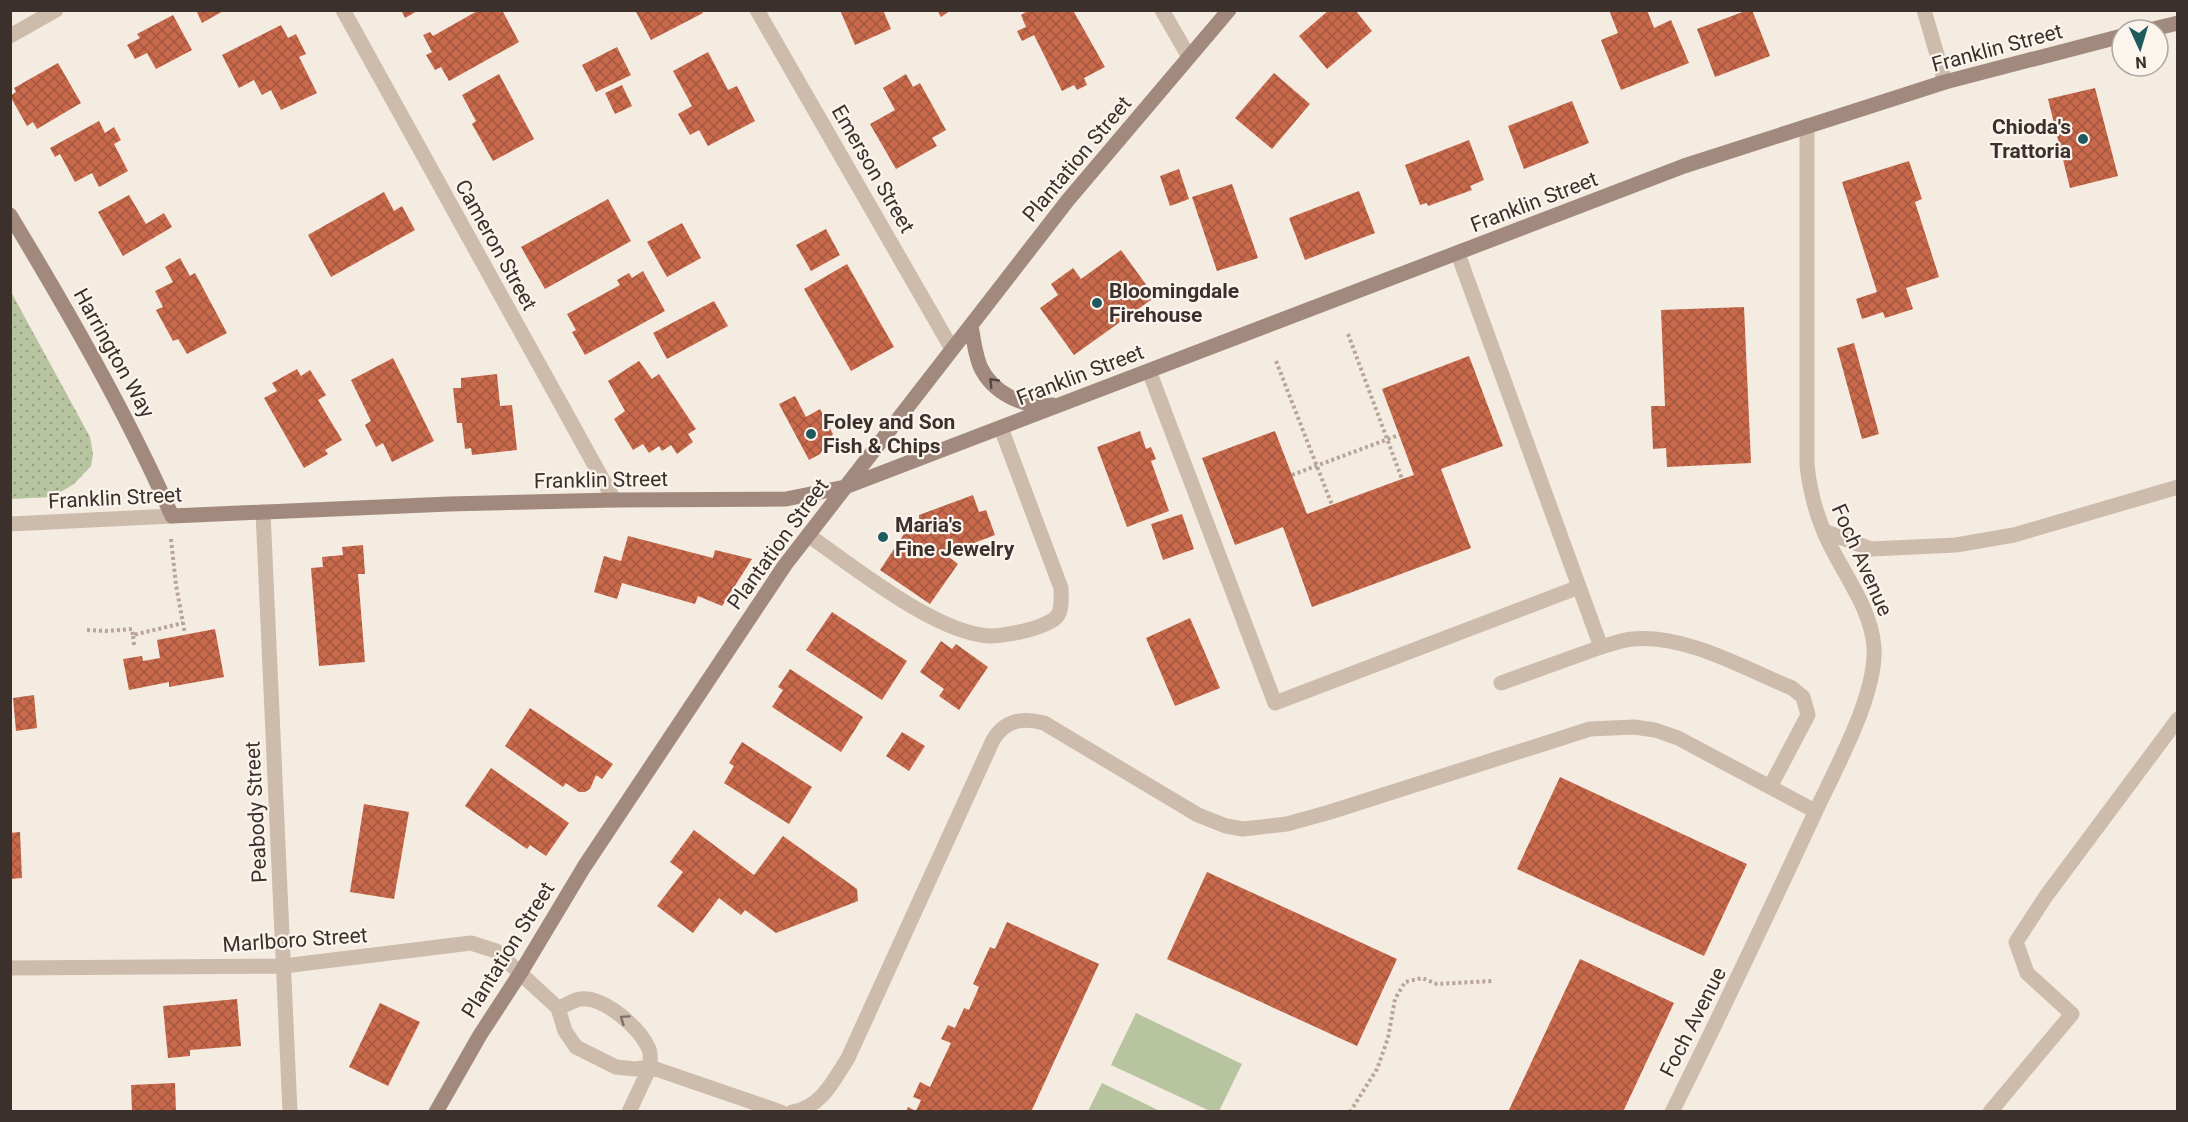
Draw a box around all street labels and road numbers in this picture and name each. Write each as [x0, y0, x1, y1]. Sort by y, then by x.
street label: Franklin Street [1929, 19, 2065, 77]
street label: Plantation Street [1018, 92, 1136, 226]
street label: Emerson Street [827, 101, 919, 237]
street label: Franklin Street [1467, 167, 1601, 237]
street label: Cameron Street [450, 175, 542, 315]
street label: Harrington Way [69, 284, 159, 422]
street label: Franklin Street [1013, 340, 1147, 410]
street label: Franklin Street [534, 467, 668, 493]
street label: Plantation Street [722, 474, 834, 614]
street label: Franklin Street [47, 482, 183, 513]
street label: Foch Avenue [1827, 500, 1897, 620]
street label: Peabody Street [240, 740, 272, 883]
street label: Plantation Street [457, 877, 560, 1022]
street label: Marlboro Street [222, 923, 368, 957]
street label: Foch Avenue [1655, 963, 1731, 1081]

